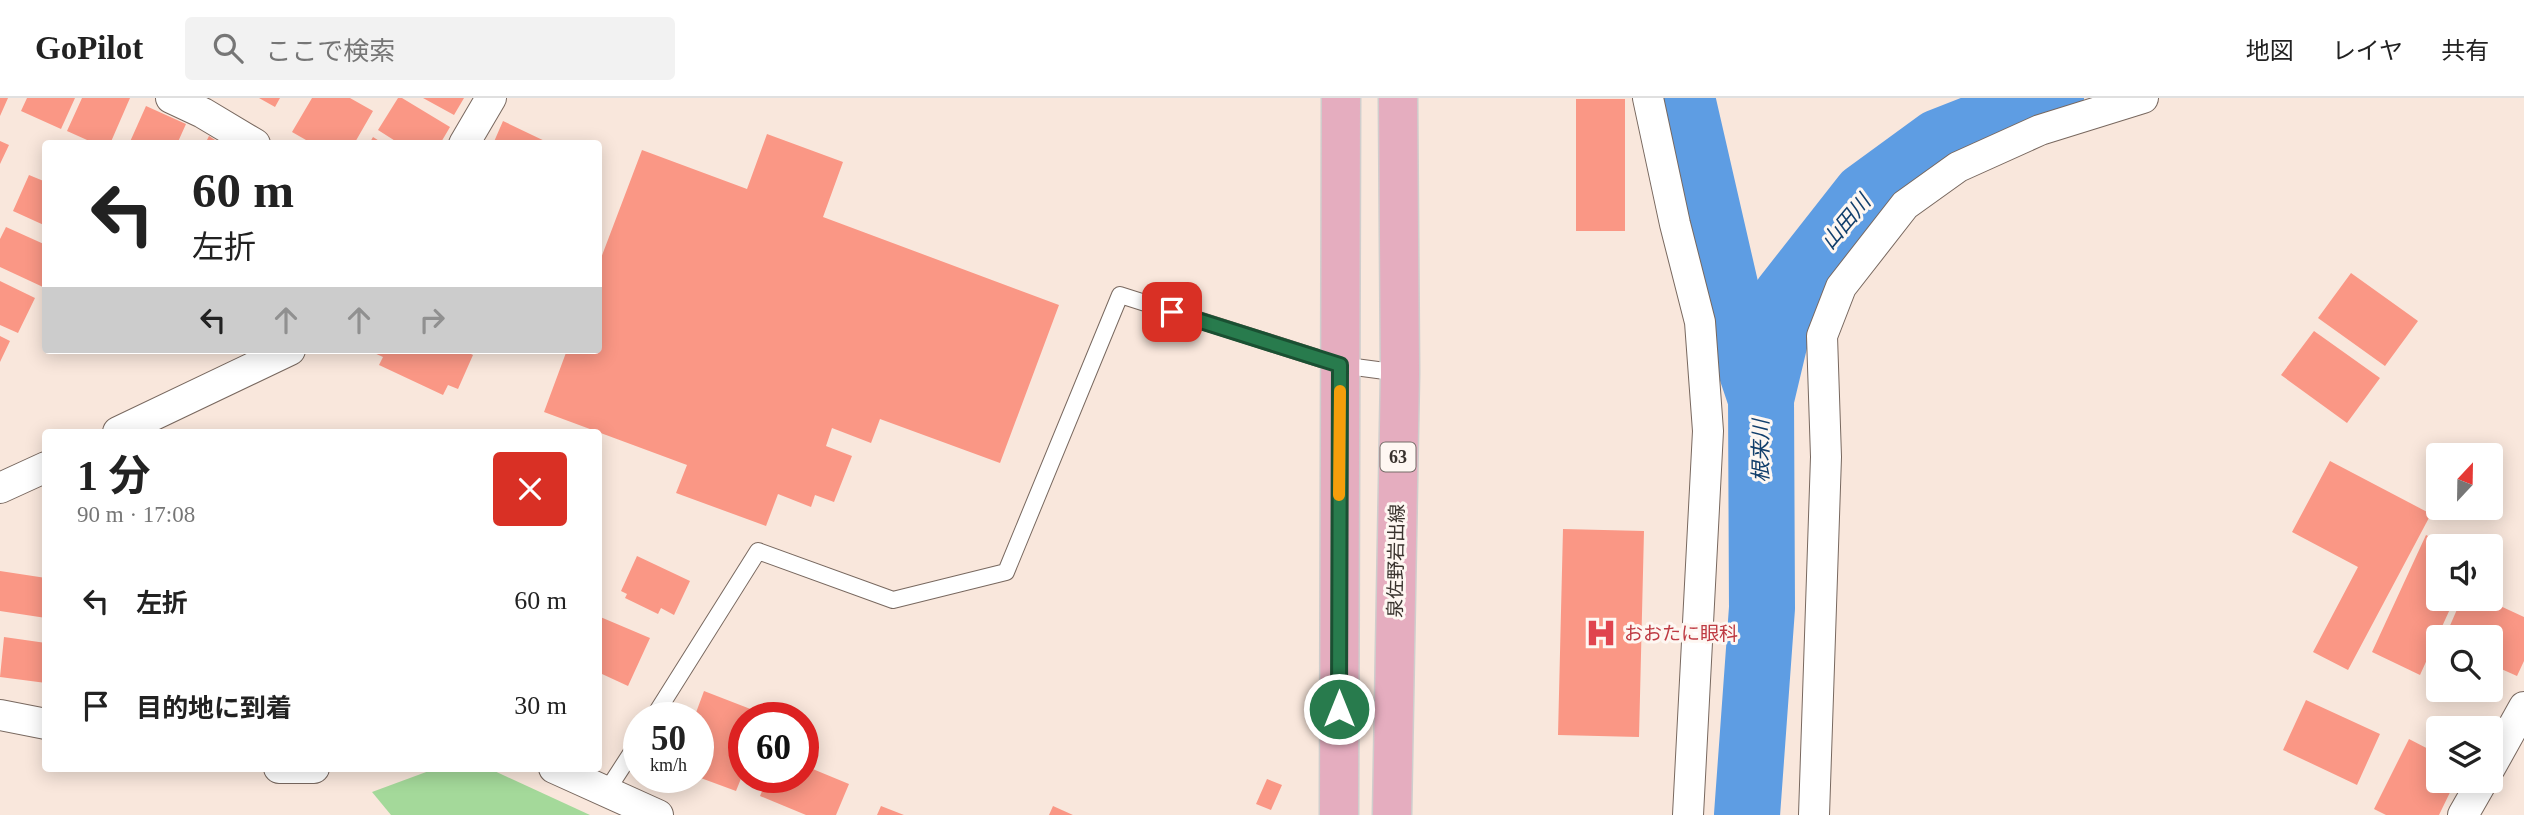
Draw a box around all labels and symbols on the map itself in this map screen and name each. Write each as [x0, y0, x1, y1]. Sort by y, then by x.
water label: 山田川 [1817, 189, 1877, 254]
pin [1142, 282, 1202, 342]
water label: 根来川 [1749, 418, 1773, 483]
road number: 63 [1380, 442, 1416, 472]
north arrow [2426, 443, 2502, 520]
street label: 泉佐野岩出線 [1385, 504, 1407, 618]
hospital icon: おおたに眼科 [1584, 616, 1618, 650]
place label: おおたに眼科 [1624, 623, 1738, 644]
position arrow [1302, 672, 1376, 746]
speed limit sign: 60 [728, 702, 819, 793]

